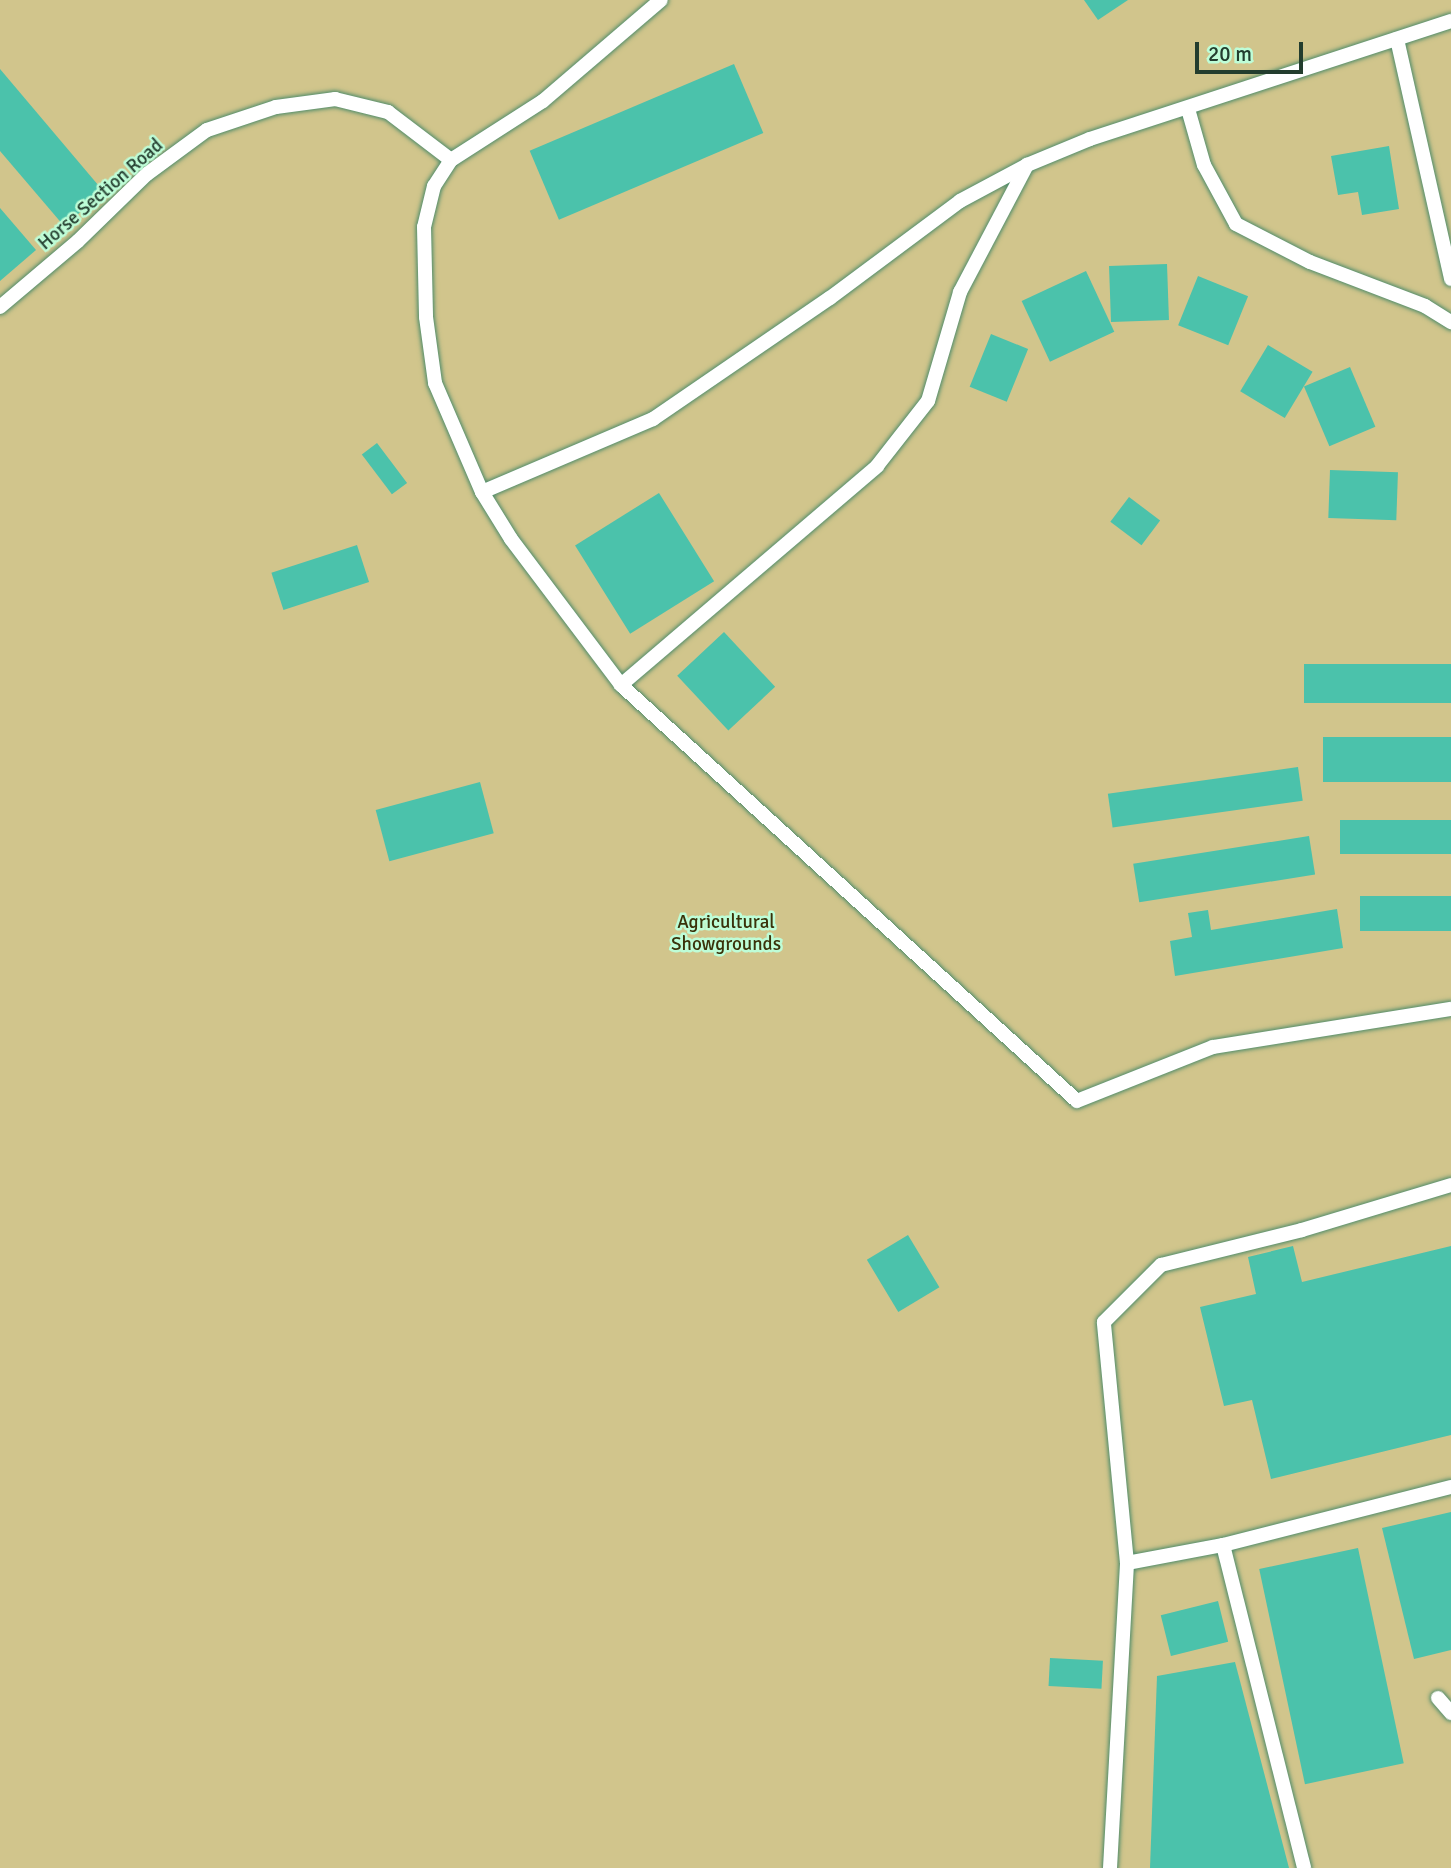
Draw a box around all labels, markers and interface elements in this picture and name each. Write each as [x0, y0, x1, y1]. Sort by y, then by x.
scale bar [1199, 28, 1308, 72]
text: 20 m [1208, 41, 1252, 67]
street label: Horse Section Road [34, 135, 168, 255]
park label: Agricultural Showgrounds [671, 912, 781, 956]

